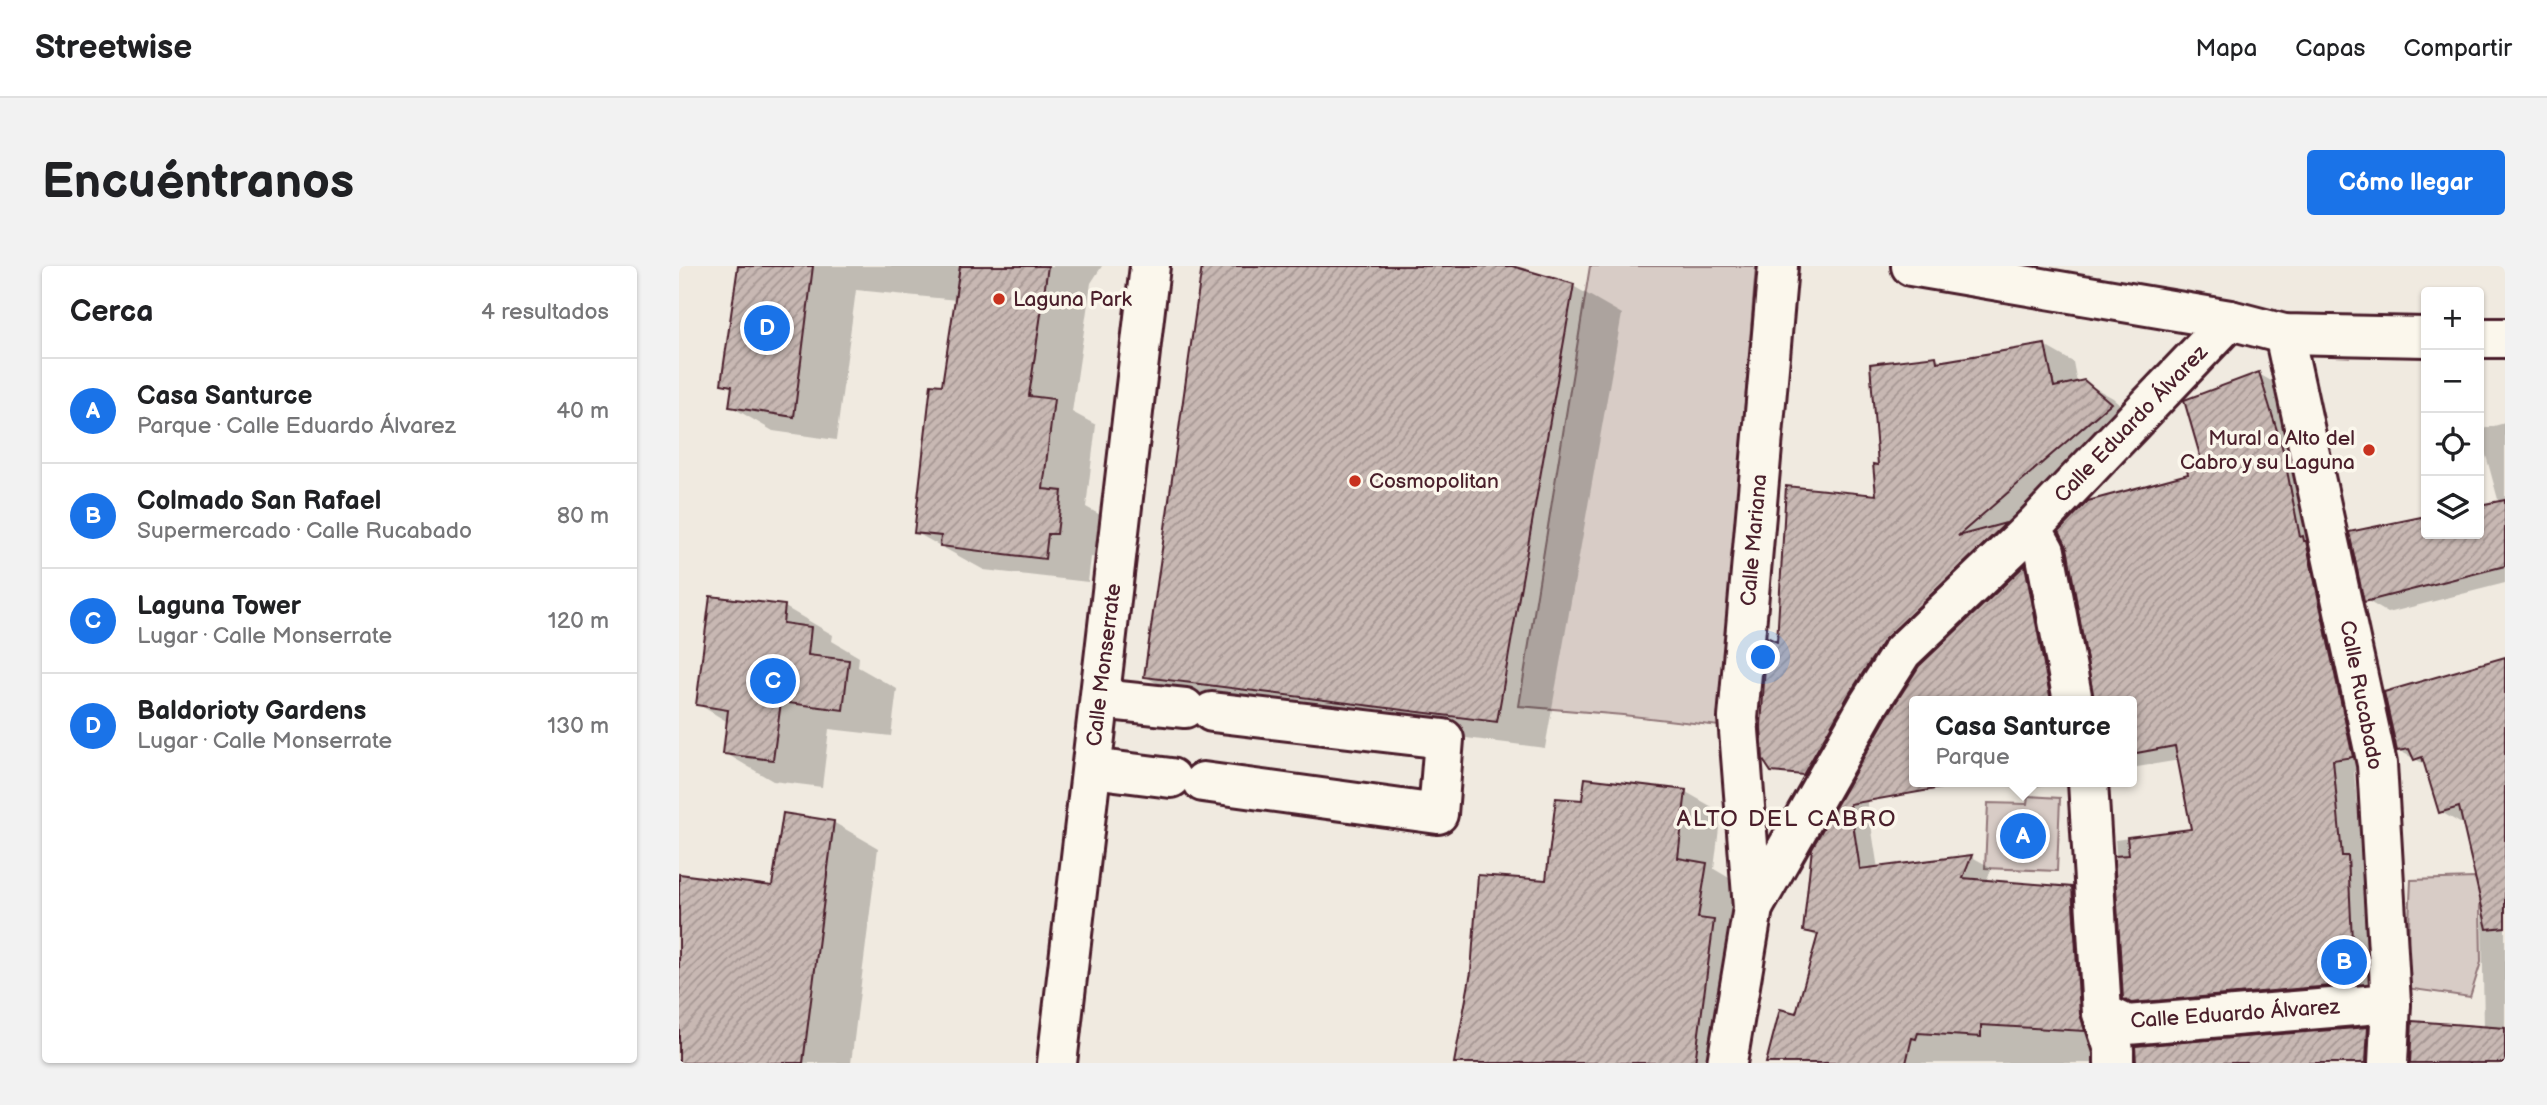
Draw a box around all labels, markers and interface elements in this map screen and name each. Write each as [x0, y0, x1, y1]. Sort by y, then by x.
text: Streetwise [35, 28, 192, 68]
text: Mapa [2196, 34, 2257, 63]
text: Capas [2295, 34, 2365, 63]
text: Compartir [2403, 34, 2512, 63]
button: Cómo llegar [2307, 150, 2505, 215]
text: Encuéntranos [42, 153, 354, 212]
place label: Laguna Park [1013, 287, 1132, 312]
map controls [2421, 287, 2484, 539]
button: + [2421, 287, 2484, 350]
marker: Laguna Park [991, 291, 1007, 307]
text: Cerca [70, 294, 153, 330]
text: 4 resultados [481, 298, 609, 326]
pin: D [744, 302, 790, 354]
street label: Calle Eduardo Álvarez [2049, 339, 2213, 508]
button: − [2421, 350, 2484, 413]
text: Casa Santurce [137, 381, 313, 412]
text: A [86, 397, 100, 425]
text: 40 m [556, 397, 609, 425]
text: Parque · Calle Eduardo Álvarez [137, 412, 456, 440]
button: locate [2421, 413, 2484, 476]
place label: Mural a Alto del Cabro y su Laguna [2180, 426, 2355, 475]
marker: Mural a Alto del Cabro y su Laguna [2361, 442, 2377, 458]
place label: Cosmopolitan [1369, 469, 1499, 494]
marker: Cosmopolitan [1347, 473, 1363, 489]
street label: Calle Mariana [1736, 473, 1772, 607]
button: layers [2421, 476, 2484, 539]
text: Colmado San Rafael [137, 486, 381, 517]
text: B [85, 502, 101, 530]
text: 80 m [557, 502, 609, 530]
text: Supermercado · Calle Rucabado [137, 517, 472, 545]
street label: Calle Monserrate [1082, 582, 1126, 748]
text: Laguna Tower [137, 591, 301, 622]
text: C [85, 607, 101, 635]
text: 120 m [548, 607, 609, 635]
street label: Calle Rucabado [2334, 618, 2388, 772]
text: Lugar · Calle Monserrate [137, 622, 392, 650]
your location [1746, 640, 1780, 674]
pin: C [750, 655, 796, 707]
text: Baldorioty Gardens [137, 696, 366, 727]
popup [1909, 696, 2137, 787]
text: D [85, 712, 101, 740]
text: 130 m [547, 712, 609, 740]
text: Casa Santurce [1935, 712, 2111, 743]
text: Lugar · Calle Monserrate [137, 727, 392, 755]
text: Parque [1935, 743, 2010, 771]
district label: ALTO DEL CABRO [1677, 805, 1897, 833]
pin: A [2000, 810, 2046, 862]
pin: B [2321, 936, 2367, 988]
street label: Calle Eduardo Álvarez [2130, 994, 2341, 1034]

